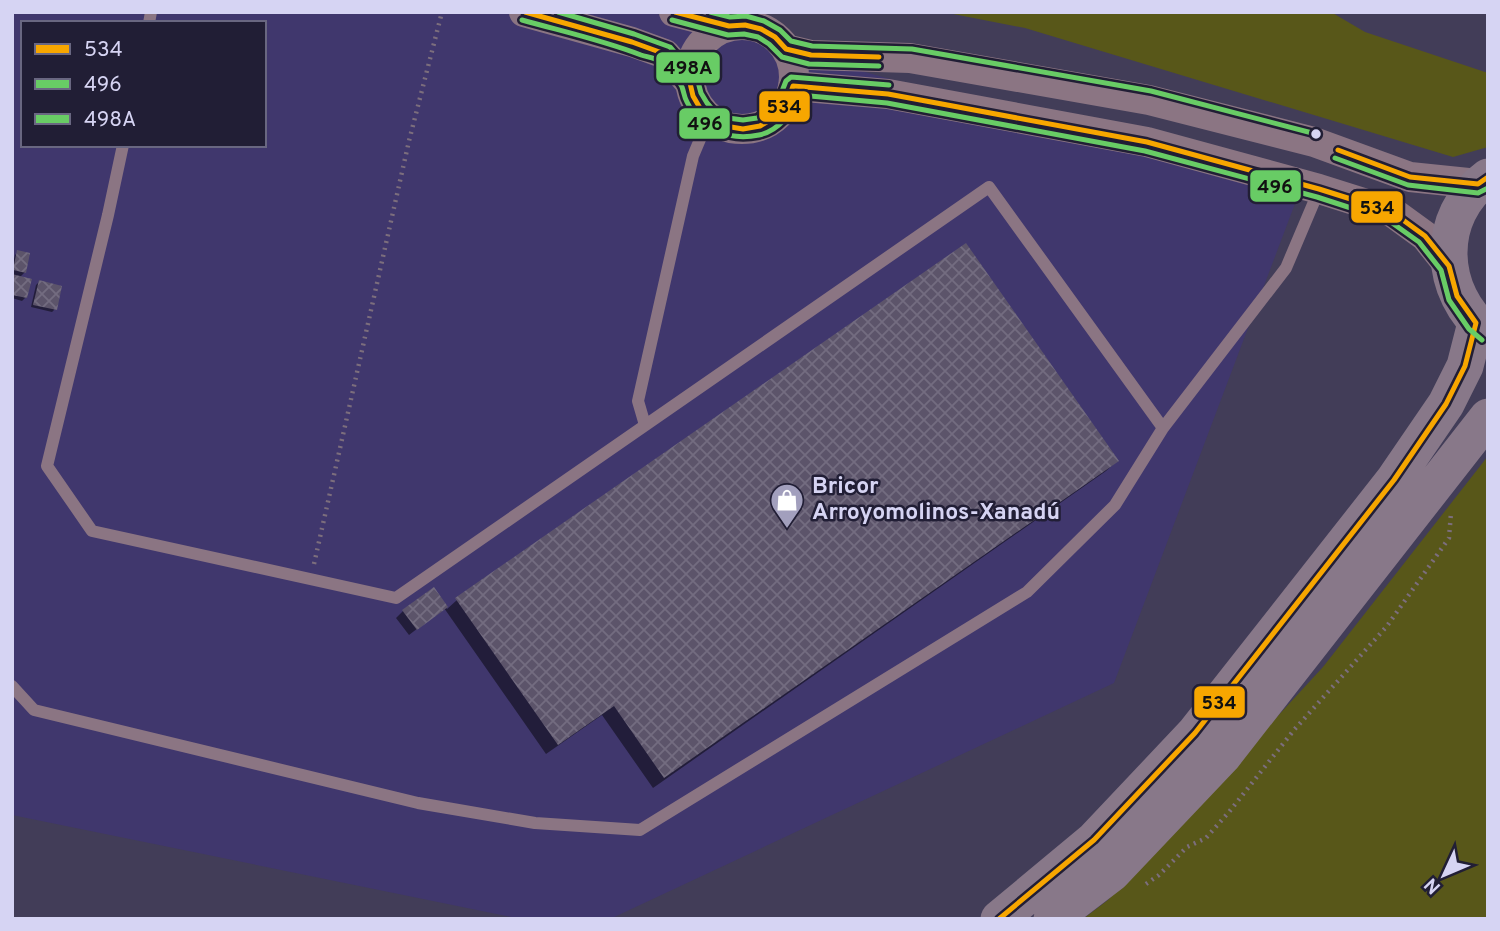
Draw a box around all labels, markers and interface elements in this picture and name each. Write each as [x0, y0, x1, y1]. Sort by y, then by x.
legend [21, 21, 266, 147]
text: 534 [84, 37, 123, 64]
line badge: 498A [655, 51, 721, 84]
text: 498A [663, 57, 713, 81]
text: 496 [84, 72, 122, 99]
line badge: 534 [758, 90, 811, 123]
text: 534 [766, 96, 802, 120]
text: 498A [84, 107, 136, 134]
line badge: 496 [678, 107, 731, 140]
text: 496 [687, 113, 723, 137]
unlabelled marker [1309, 127, 1323, 141]
line badge: 496 [1249, 169, 1302, 203]
text: 496 [1257, 176, 1293, 200]
line badge: 534 [1350, 190, 1404, 224]
text: 534 [1359, 197, 1395, 221]
place label: Bricor Arroyomolinos-Xanadú [812, 473, 1060, 528]
shop icon: Bricor Arroyomolinos-Xanadú [768, 481, 806, 530]
line badge: 534 [1193, 685, 1246, 719]
text: 534 [1201, 692, 1237, 716]
north arrow [1409, 840, 1479, 910]
text: N [1420, 872, 1447, 899]

